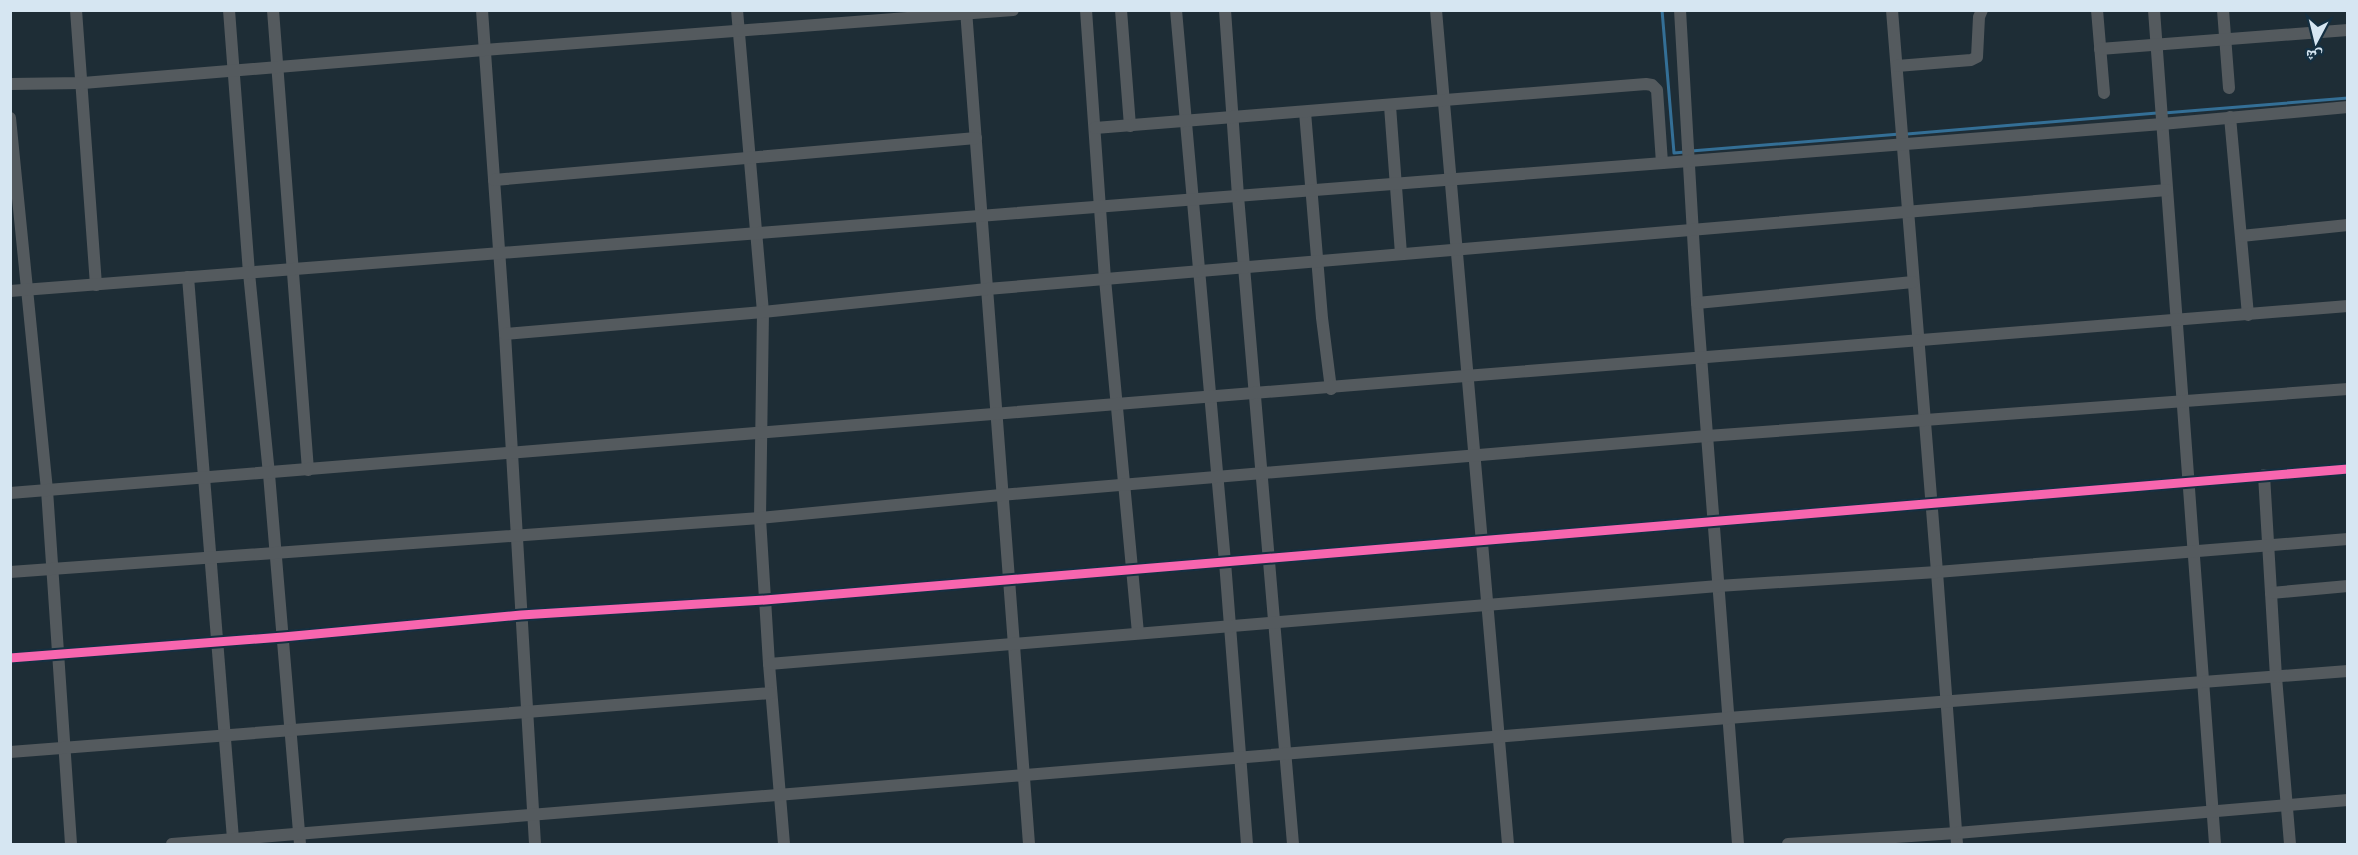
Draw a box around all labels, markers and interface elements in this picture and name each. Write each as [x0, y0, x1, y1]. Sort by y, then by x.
north arrow [2286, 12, 2346, 72]
text: ش [2305, 44, 2324, 66]

